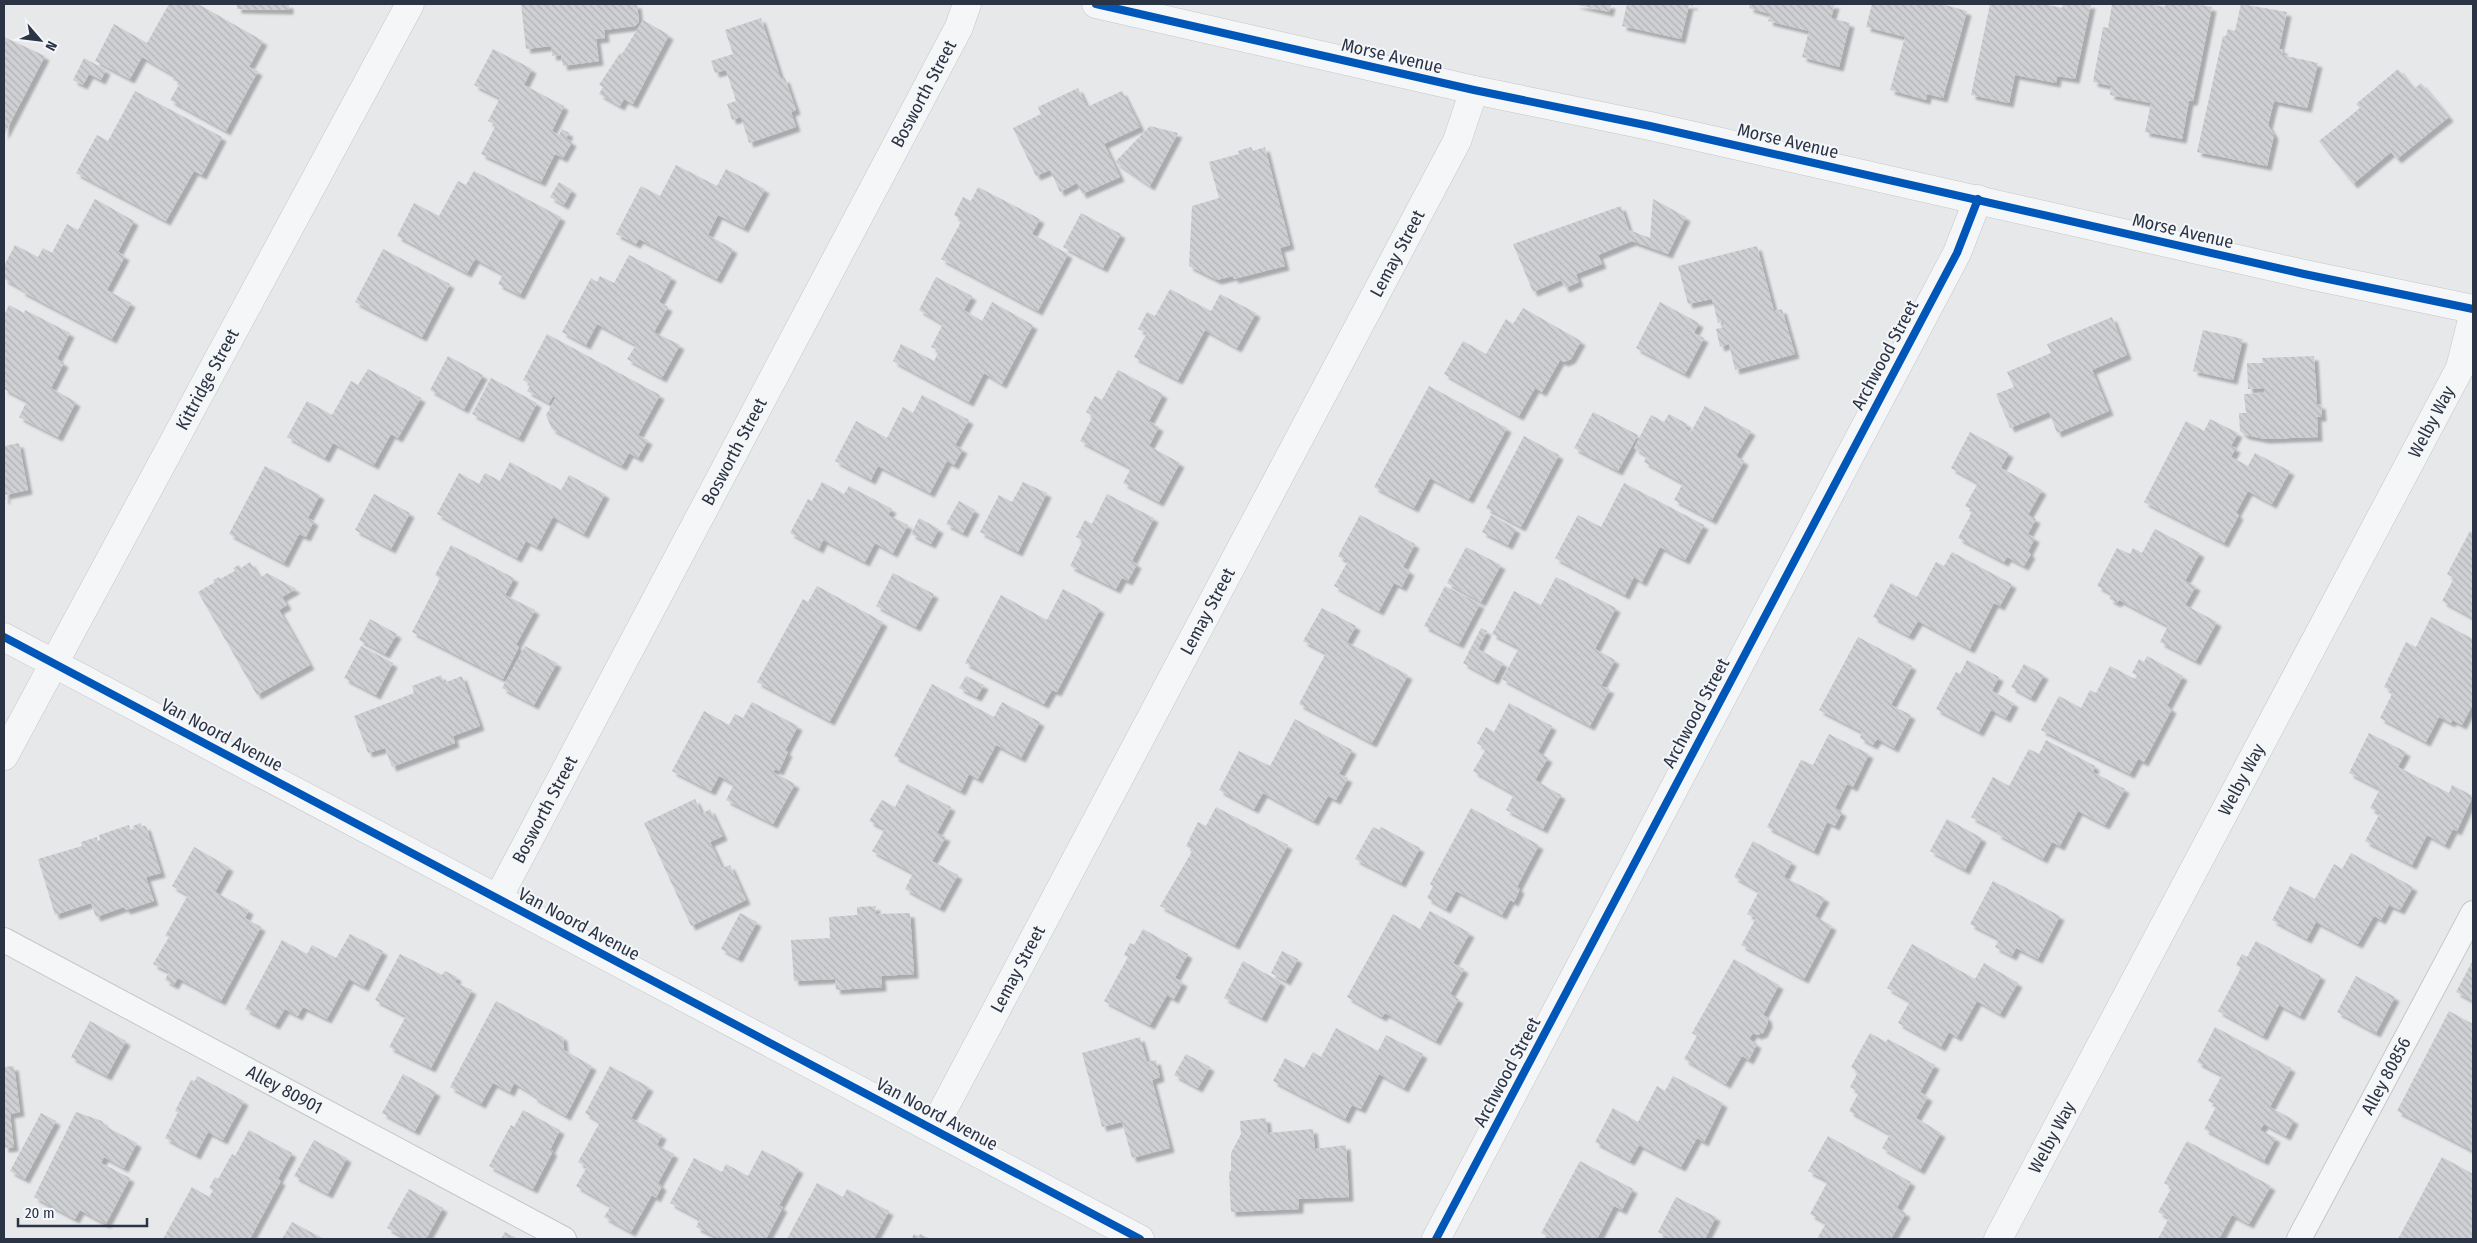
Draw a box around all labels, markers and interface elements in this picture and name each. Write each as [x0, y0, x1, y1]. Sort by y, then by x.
north arrow [15, 15, 65, 65]
street label: Morse Avenue [1339, 34, 1445, 78]
street label: Bosworth Street [886, 36, 961, 151]
text: N [42, 38, 61, 54]
street label: Morse Avenue [1735, 119, 1841, 163]
street label: Lemay Street [1365, 206, 1429, 301]
street label: Morse Avenue [2130, 209, 2236, 253]
street label: Archwood Street [1847, 296, 1923, 414]
street label: Kittridge Street [171, 325, 244, 434]
street label: Welby Way [2403, 382, 2460, 462]
street label: Bosworth Street [697, 394, 772, 509]
street label: Lemay Street [1175, 564, 1240, 659]
street label: Archwood Street [1658, 654, 1734, 772]
street label: Van Noord Avenue [157, 694, 287, 776]
street label: Welby Way [2214, 740, 2270, 819]
street label: Bosworth Street [507, 752, 582, 867]
street label: Van Noord Avenue [514, 883, 644, 965]
street label: Lemay Street [986, 922, 1050, 1016]
street label: Archwood Street [1469, 1013, 1545, 1131]
street label: Alley 80856 [2356, 1033, 2416, 1118]
street label: Alley 80901 [243, 1061, 326, 1119]
street label: Van Noord Avenue [872, 1073, 1002, 1155]
street label: Welby Way [2024, 1098, 2080, 1177]
scale bar [18, 1196, 146, 1228]
text: 20 m [25, 1204, 55, 1222]

